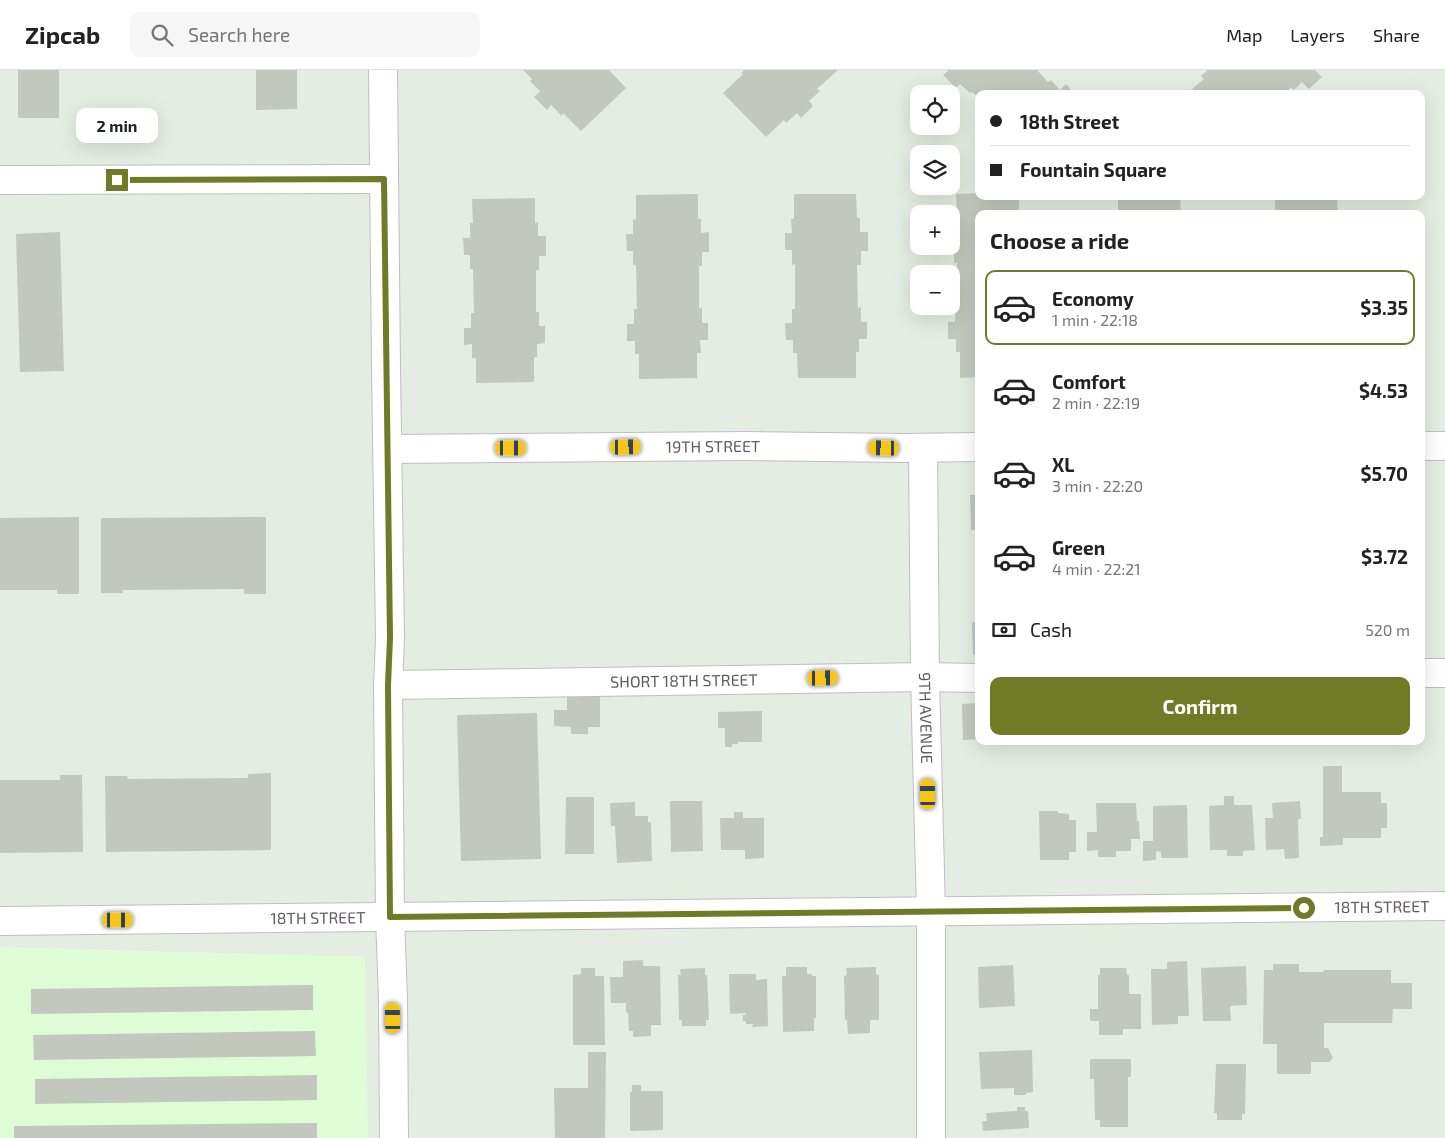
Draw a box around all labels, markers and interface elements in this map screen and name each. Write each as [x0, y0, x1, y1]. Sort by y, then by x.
search box [130, 12, 480, 57]
text: Zipcab [25, 20, 100, 49]
icon: search [148, 21, 176, 49]
text: Search here [188, 23, 290, 46]
text: Map [1226, 24, 1262, 46]
text: Layers [1290, 24, 1345, 46]
text: Share [1373, 24, 1420, 46]
map controls [910, 85, 960, 315]
button: locate [910, 85, 960, 135]
callout: 2 min [76, 108, 158, 142]
text: 18th Street [1020, 110, 1119, 133]
text: 2 min [97, 116, 137, 135]
button: layers [910, 145, 960, 195]
text: Fountain Square [1020, 158, 1167, 181]
route end [106, 169, 128, 191]
button: + [910, 205, 960, 255]
text: Choose a ride [990, 227, 1129, 253]
button: − [910, 265, 960, 315]
icon: car [992, 285, 1037, 330]
text: Economy [1052, 287, 1134, 310]
text: $3.35 [1360, 296, 1408, 319]
text: 1 min · 22:18 [1052, 310, 1138, 329]
icon: car [992, 368, 1037, 413]
text: Comfort [1052, 370, 1126, 393]
text: $4.53 [1359, 379, 1408, 402]
text: 2 min · 22:19 [1052, 393, 1140, 412]
street label: 19TH STREET [666, 436, 760, 456]
car [610, 439, 641, 455]
car [868, 440, 899, 456]
car [496, 441, 526, 456]
icon: car [992, 451, 1037, 496]
text: XL [1052, 453, 1074, 476]
text: $5.70 [1360, 462, 1408, 485]
text: 3 min · 22:20 [1052, 476, 1143, 495]
icon: car [992, 534, 1037, 579]
text: Green [1052, 536, 1105, 559]
text: $3.72 [1361, 545, 1408, 568]
text: 4 min · 22:21 [1052, 559, 1141, 578]
icon: cash [990, 616, 1018, 644]
text: Cash [1030, 618, 1072, 641]
text: 520 m [1365, 620, 1410, 639]
street label: SHORT 18TH STREET [610, 669, 758, 691]
car [807, 670, 838, 686]
street label: 9TH AVENUE [916, 672, 937, 764]
button: Confirm [990, 677, 1410, 735]
car [920, 779, 935, 809]
street label: 18TH STREET [1334, 896, 1430, 916]
route start [1293, 897, 1315, 919]
street label: 18TH STREET [270, 907, 366, 927]
car [103, 913, 133, 928]
car [385, 1003, 400, 1033]

